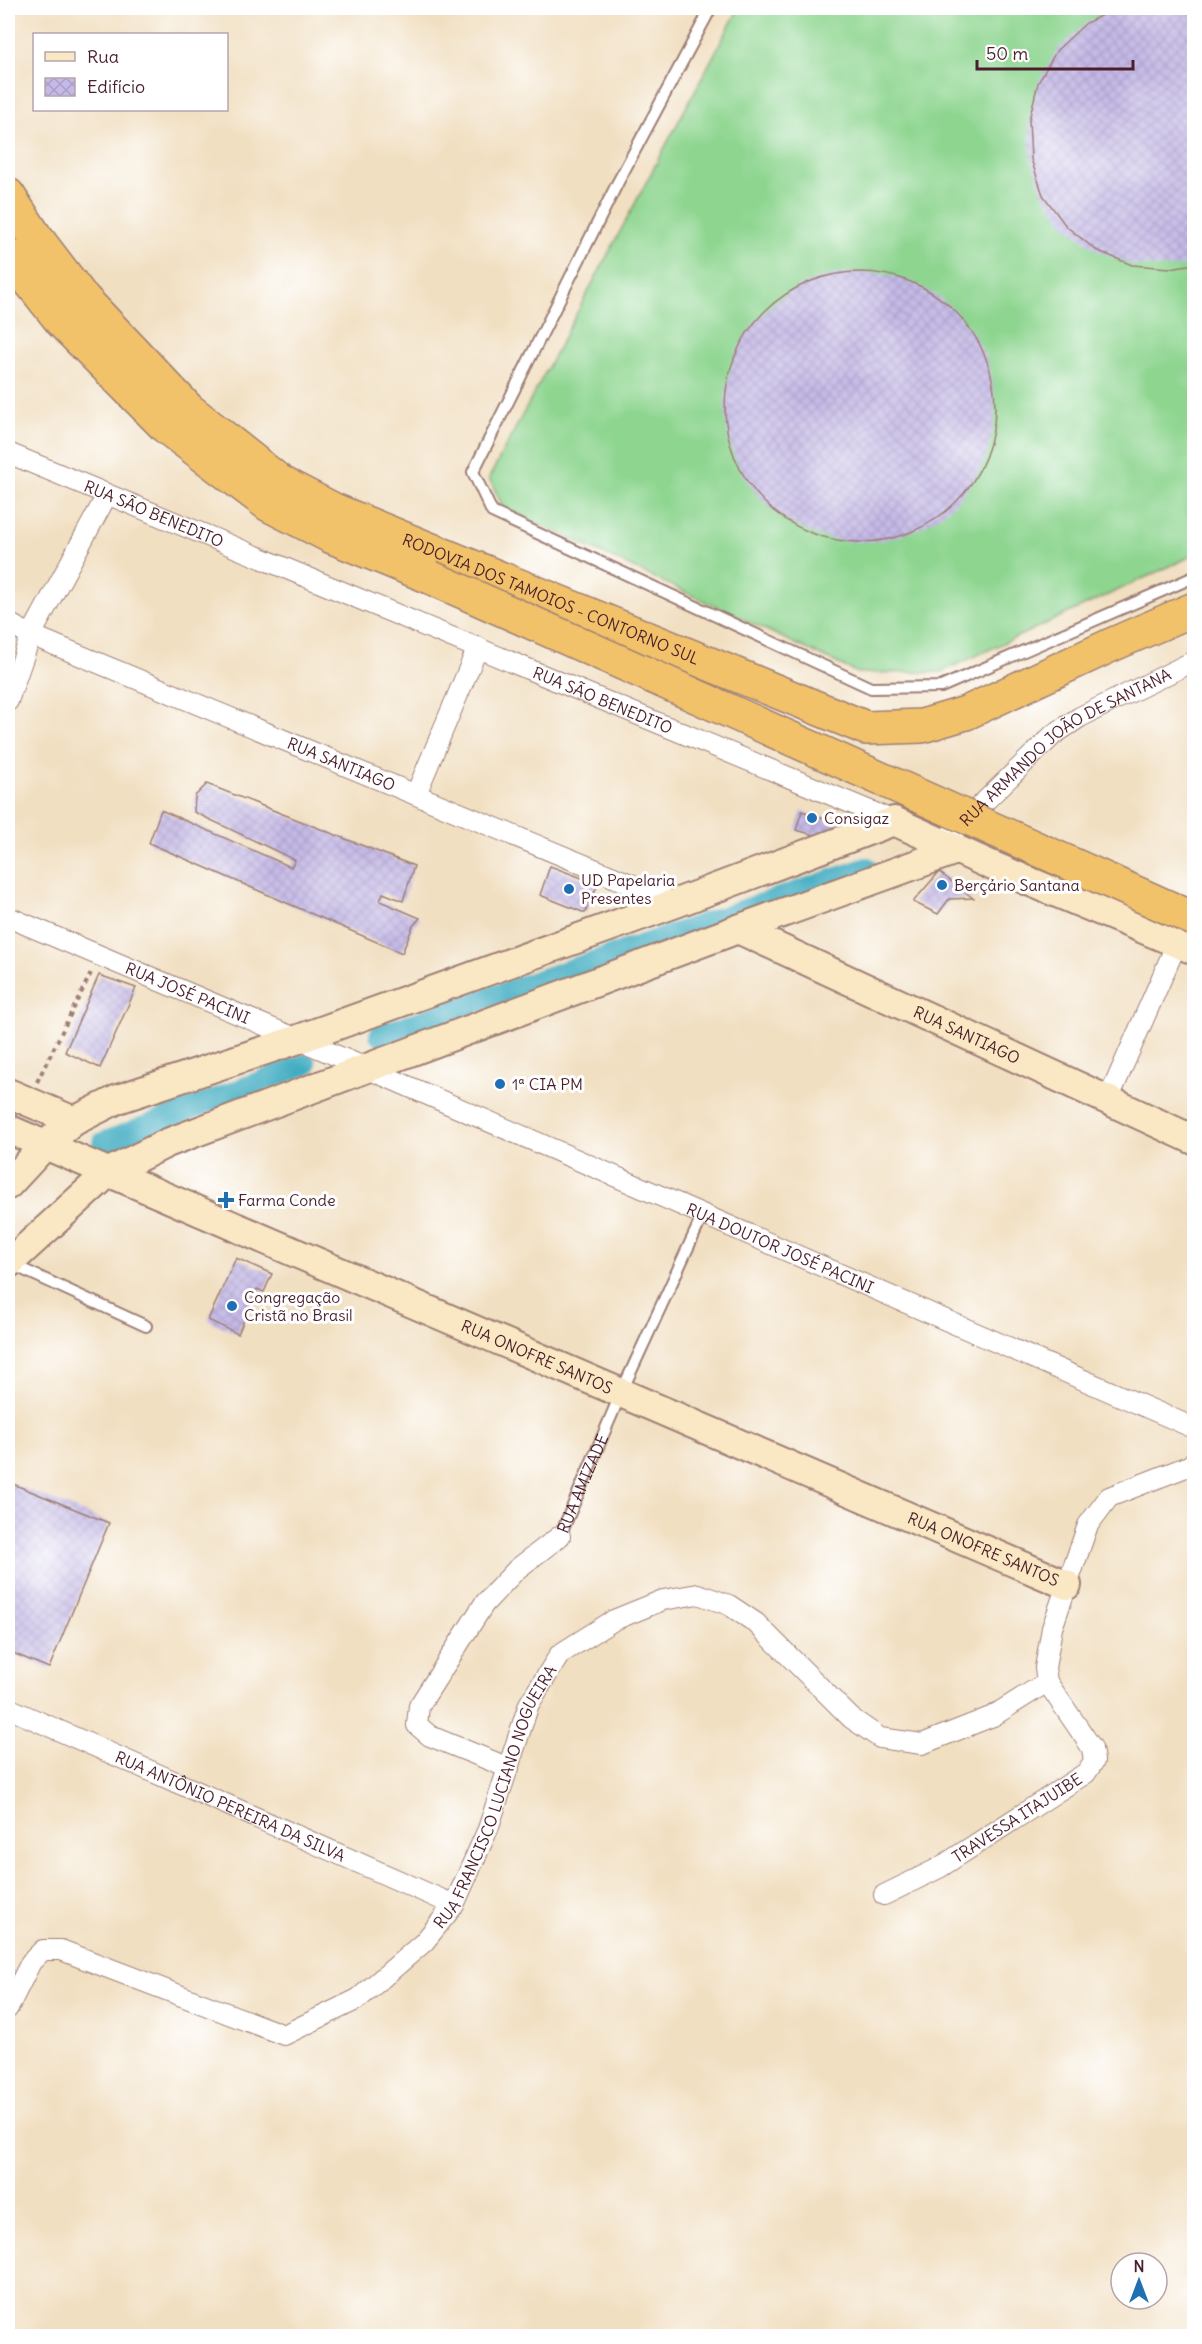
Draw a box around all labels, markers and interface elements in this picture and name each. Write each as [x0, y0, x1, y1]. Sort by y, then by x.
legend [33, 33, 228, 111]
scale bar [977, 33, 1133, 71]
text: 50 m [986, 42, 1028, 65]
text: Rua [87, 45, 119, 68]
text: Edifício [87, 75, 145, 98]
street label: RUA SÃO BENEDITO [81, 476, 227, 551]
street label: RODOVIA DOS TAMOIOS - CONTORNO SUL [399, 529, 703, 669]
street label: RUA SÃO BENEDITO [530, 662, 676, 738]
street label: RUA ARMANDO JOÃO DE SANTANA [955, 664, 1174, 830]
street label: RUA SANTIAGO [284, 733, 398, 795]
place label: Consigaz [824, 808, 890, 828]
marker: Consigaz [805, 811, 819, 825]
place label: UD Papelaria Presentes [581, 870, 675, 908]
place label: Berçário Santana [954, 875, 1080, 895]
marker: Berçário Santana [935, 878, 949, 892]
marker: UD Papelaria Presentes [562, 882, 576, 896]
street label: RUA JOSÉ PACINI [122, 958, 253, 1028]
street label: RUA SANTIAGO [910, 1002, 1023, 1068]
place label: 1ª CIA PM [512, 1074, 583, 1094]
marker: 1ª CIA PM [493, 1077, 507, 1091]
place label: Farma Conde [238, 1190, 336, 1210]
marker: Farma Conde [219, 1193, 233, 1207]
street label: RUA DOUTOR JOSÉ PACINI [683, 1199, 877, 1297]
place label: Congregação Cristã no Brasil [244, 1287, 353, 1325]
marker: Congregação Cristã no Brasil [225, 1299, 239, 1313]
street label: RUA ONOFRE SANTOS [458, 1315, 616, 1398]
street label: RUA AMIZADE [552, 1431, 612, 1536]
street label: RUA ONOFRE SANTOS [905, 1508, 1062, 1590]
street label: RUA FRANCISCO LUCIANO NOGUEIRA [429, 1661, 561, 1932]
street label: RUA ANTÔNIO PEREIRA DA SILVA [112, 1747, 348, 1866]
street label: TRAVESSA ITAJUIBE [948, 1768, 1086, 1867]
north arrow [1109, 2251, 1169, 2311]
text: N [1133, 2256, 1145, 2276]

